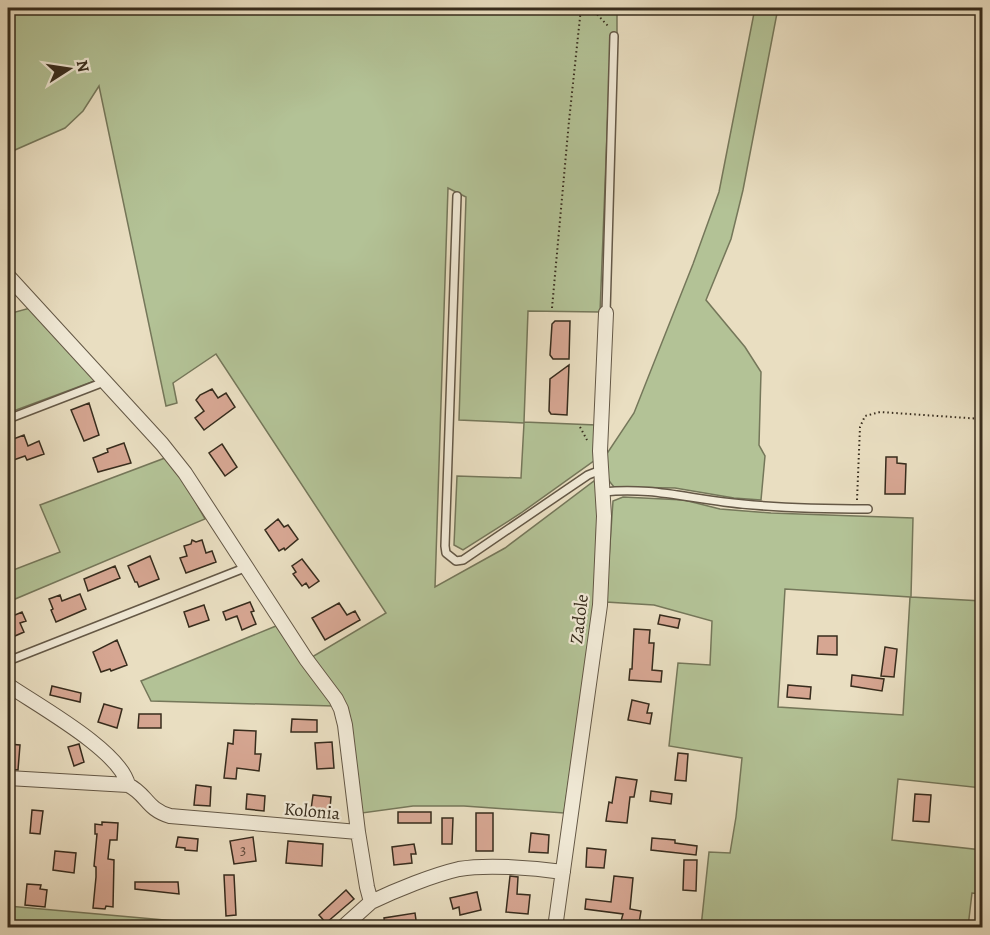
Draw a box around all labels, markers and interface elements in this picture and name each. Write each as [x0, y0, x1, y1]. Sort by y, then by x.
north arrow [39, 39, 99, 99]
text: N [71, 58, 95, 74]
street label: Zadole [564, 593, 594, 645]
street label: Kolonia [283, 797, 342, 825]
house number: 3 [240, 840, 246, 860]

